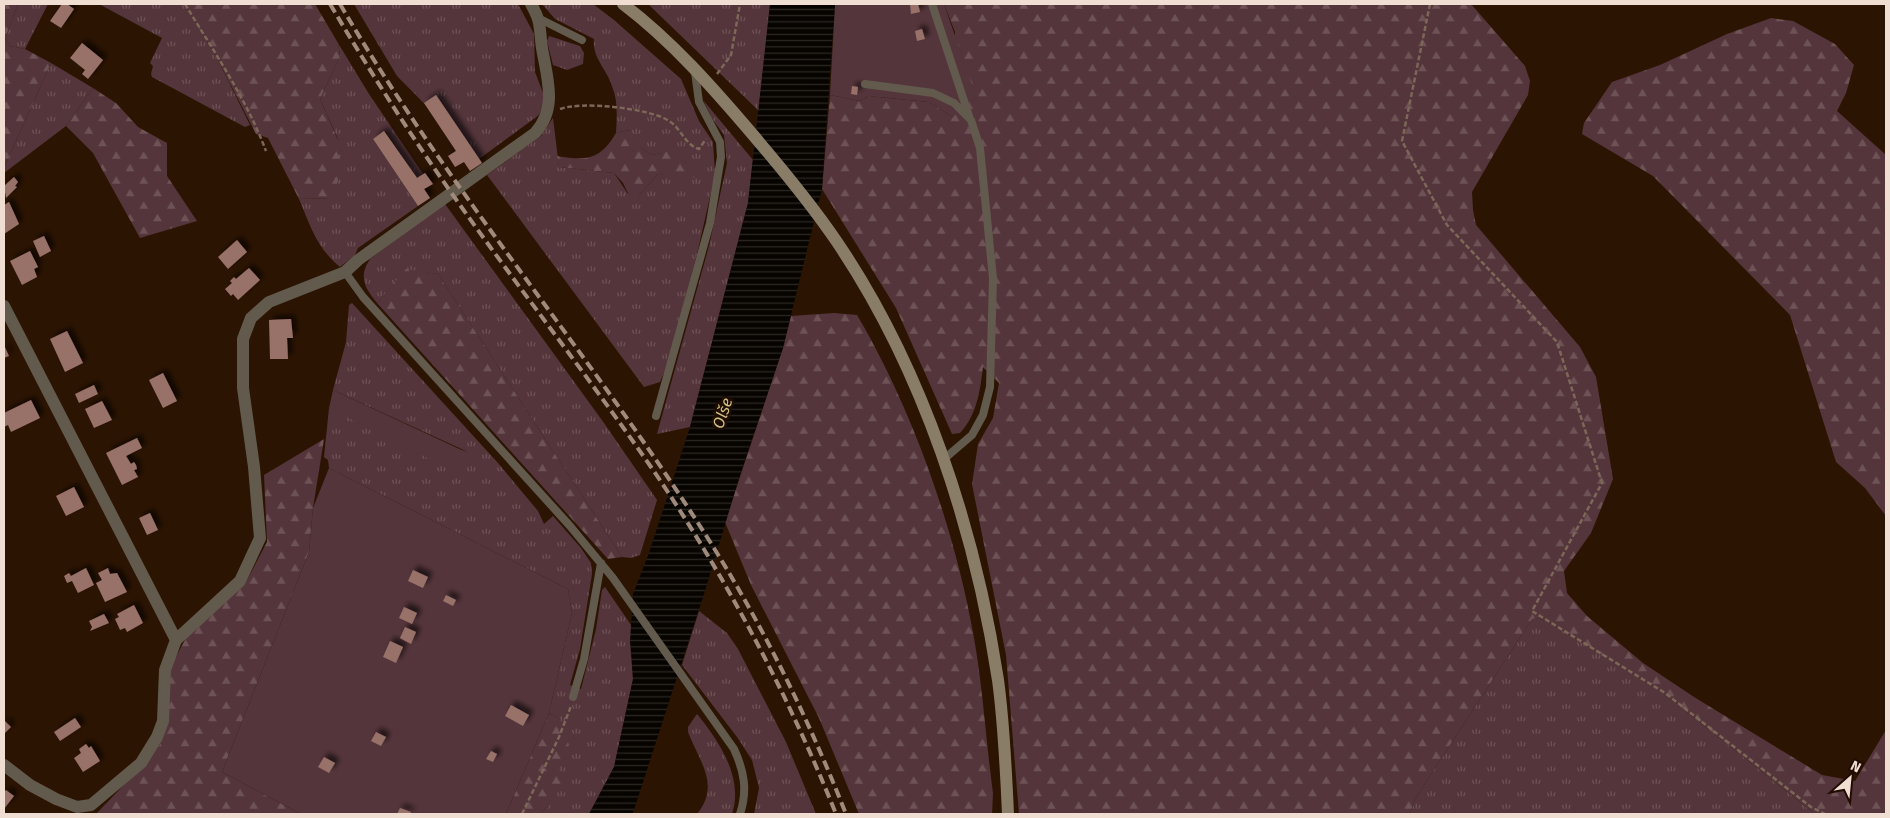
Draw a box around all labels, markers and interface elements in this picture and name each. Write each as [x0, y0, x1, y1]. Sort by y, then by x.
water label: Olše [708, 395, 737, 431]
north arrow [1825, 753, 1875, 803]
text: N [1848, 757, 1864, 777]

